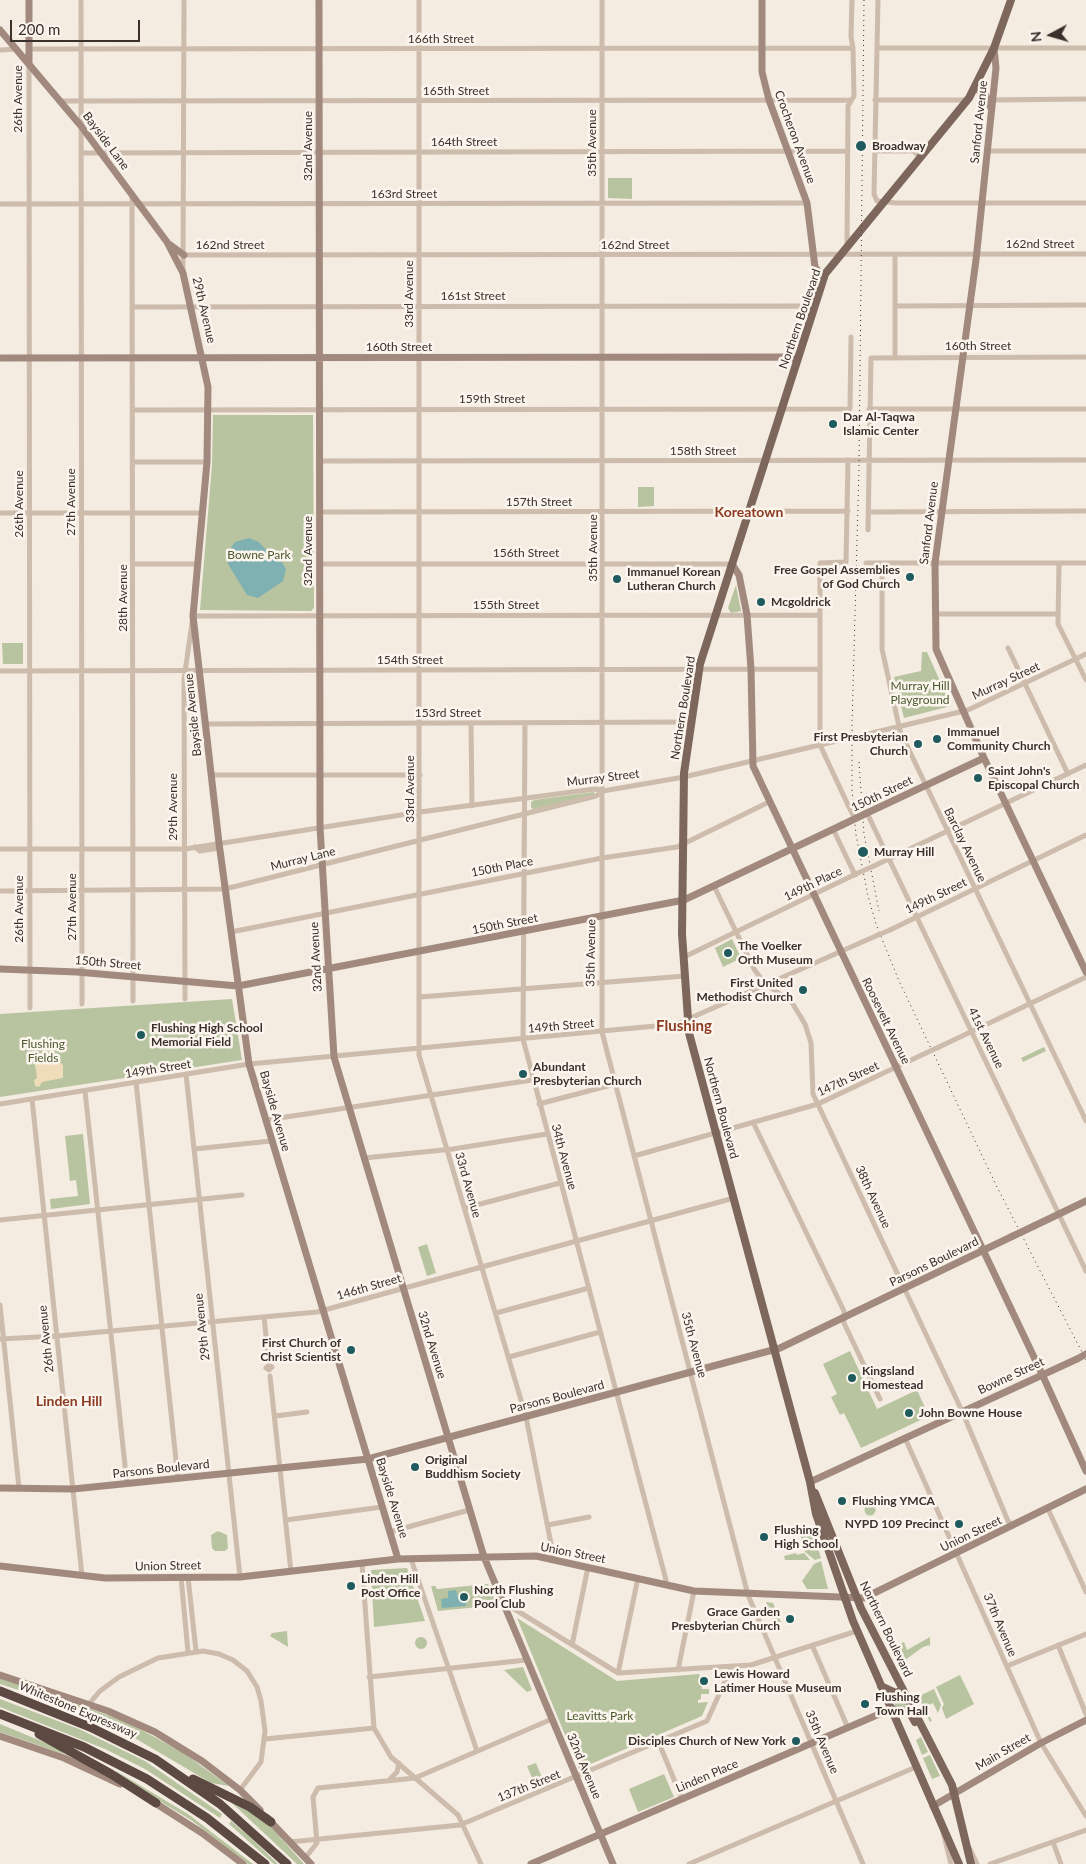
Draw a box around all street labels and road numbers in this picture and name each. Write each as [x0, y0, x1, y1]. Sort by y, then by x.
street label: 166th Street [408, 32, 474, 46]
street label: 26th Avenue [11, 65, 25, 133]
street label: Sanford Avenue [967, 80, 991, 164]
street label: 165th Street [423, 84, 489, 98]
street label: Crocheron Avenue [771, 88, 819, 186]
street label: Bayside Lane [80, 109, 132, 173]
street label: 35th Avenue [585, 109, 599, 177]
street label: 32nd Avenue [301, 111, 315, 181]
street label: 164th Street [431, 135, 497, 149]
street label: 163rd Street [371, 187, 437, 201]
street label: 162nd Street [1006, 237, 1074, 251]
street label: 162nd Street [196, 238, 264, 252]
street label: 162nd Street [601, 238, 669, 252]
street label: 33rd Avenue [402, 260, 416, 328]
street label: Northern Boulevard [776, 267, 824, 371]
street label: 29th Avenue [189, 275, 219, 345]
street label: 161st Street [440, 289, 506, 303]
street label: 160th Street [945, 339, 1011, 353]
street label: 160th Street [366, 340, 432, 354]
street label: 159th Street [459, 392, 525, 406]
street label: 158th Street [670, 444, 736, 458]
street label: 27th Avenue [64, 468, 78, 536]
street label: 26th Avenue [12, 470, 26, 538]
street label: Sanford Avenue [917, 481, 941, 565]
street label: 157th Street [506, 495, 572, 509]
street label: 35th Avenue [586, 514, 600, 582]
street label: 32nd Avenue [301, 516, 315, 586]
street label: 156th Street [493, 546, 559, 560]
street label: 28th Avenue [116, 564, 130, 632]
street label: 155th Street [473, 598, 539, 612]
street label: 154th Street [377, 653, 443, 667]
street label: Northern Boulevard [668, 655, 698, 761]
street label: Murray Street [970, 659, 1042, 703]
street label: Bayside Avenue [181, 673, 205, 757]
street label: 153rd Street [415, 706, 481, 720]
street label: 33rd Avenue [403, 755, 417, 823]
street label: Murray Street [566, 766, 640, 790]
street label: 29th Avenue [166, 773, 180, 841]
street label: 150th Street [849, 773, 915, 815]
street label: Barclay Avenue [941, 805, 989, 885]
street label: Murray Lane [269, 844, 337, 874]
street label: 150th Place [470, 854, 534, 880]
street label: 149th Place [782, 864, 844, 904]
street label: 27th Avenue [65, 873, 79, 941]
street label: 26th Avenue [12, 875, 26, 943]
street label: 149th Street [903, 875, 969, 917]
street label: 150th Street [471, 911, 539, 937]
street label: 35th Avenue [583, 919, 599, 987]
street label: 32nd Avenue [307, 922, 325, 992]
street label: 150th Street [74, 953, 142, 973]
street label: Roosevelt Avenue [859, 975, 913, 1067]
street label: 41st Avenue [965, 1005, 1007, 1071]
street label: 149th Street [527, 1016, 595, 1036]
street label: Northern Boulevard [700, 1056, 742, 1160]
street label: 149th Street [124, 1057, 192, 1081]
street label: 147th Street [815, 1058, 881, 1100]
street label: Bayside Avenue [257, 1069, 293, 1153]
street label: 34th Avenue [548, 1122, 580, 1192]
street label: 33rd Avenue [452, 1151, 484, 1219]
street label: 38th Avenue [852, 1163, 894, 1231]
street label: Parsons Boulevard [887, 1234, 981, 1290]
street label: 146th Street [335, 1271, 403, 1303]
street label: 29th Avenue [191, 1293, 213, 1361]
street label: 26th Avenue [35, 1305, 57, 1373]
street label: 32nd Avenue [415, 1309, 449, 1381]
street label: 35th Avenue [678, 1310, 710, 1380]
street label: Bowne Street [976, 1354, 1046, 1398]
street label: Parsons Boulevard [508, 1377, 606, 1417]
street label: Bayside Avenue [373, 1456, 411, 1540]
street label: Parsons Boulevard [112, 1457, 210, 1481]
street label: Union Street [938, 1513, 1004, 1555]
street label: Union Street [539, 1540, 607, 1566]
street label: Union Street [135, 1558, 201, 1574]
street label: Northern Boulevard [857, 1579, 915, 1679]
street label: 37th Avenue [980, 1591, 1020, 1659]
street label: Whitestone Expressway [17, 1679, 139, 1741]
street label: 35th Avenue [802, 1708, 842, 1776]
street label: Main Street [973, 1730, 1033, 1774]
street label: 32nd Avenue [564, 1731, 604, 1801]
street label: Linden Place [674, 1756, 740, 1796]
street label: 137th Street [495, 1767, 563, 1805]

